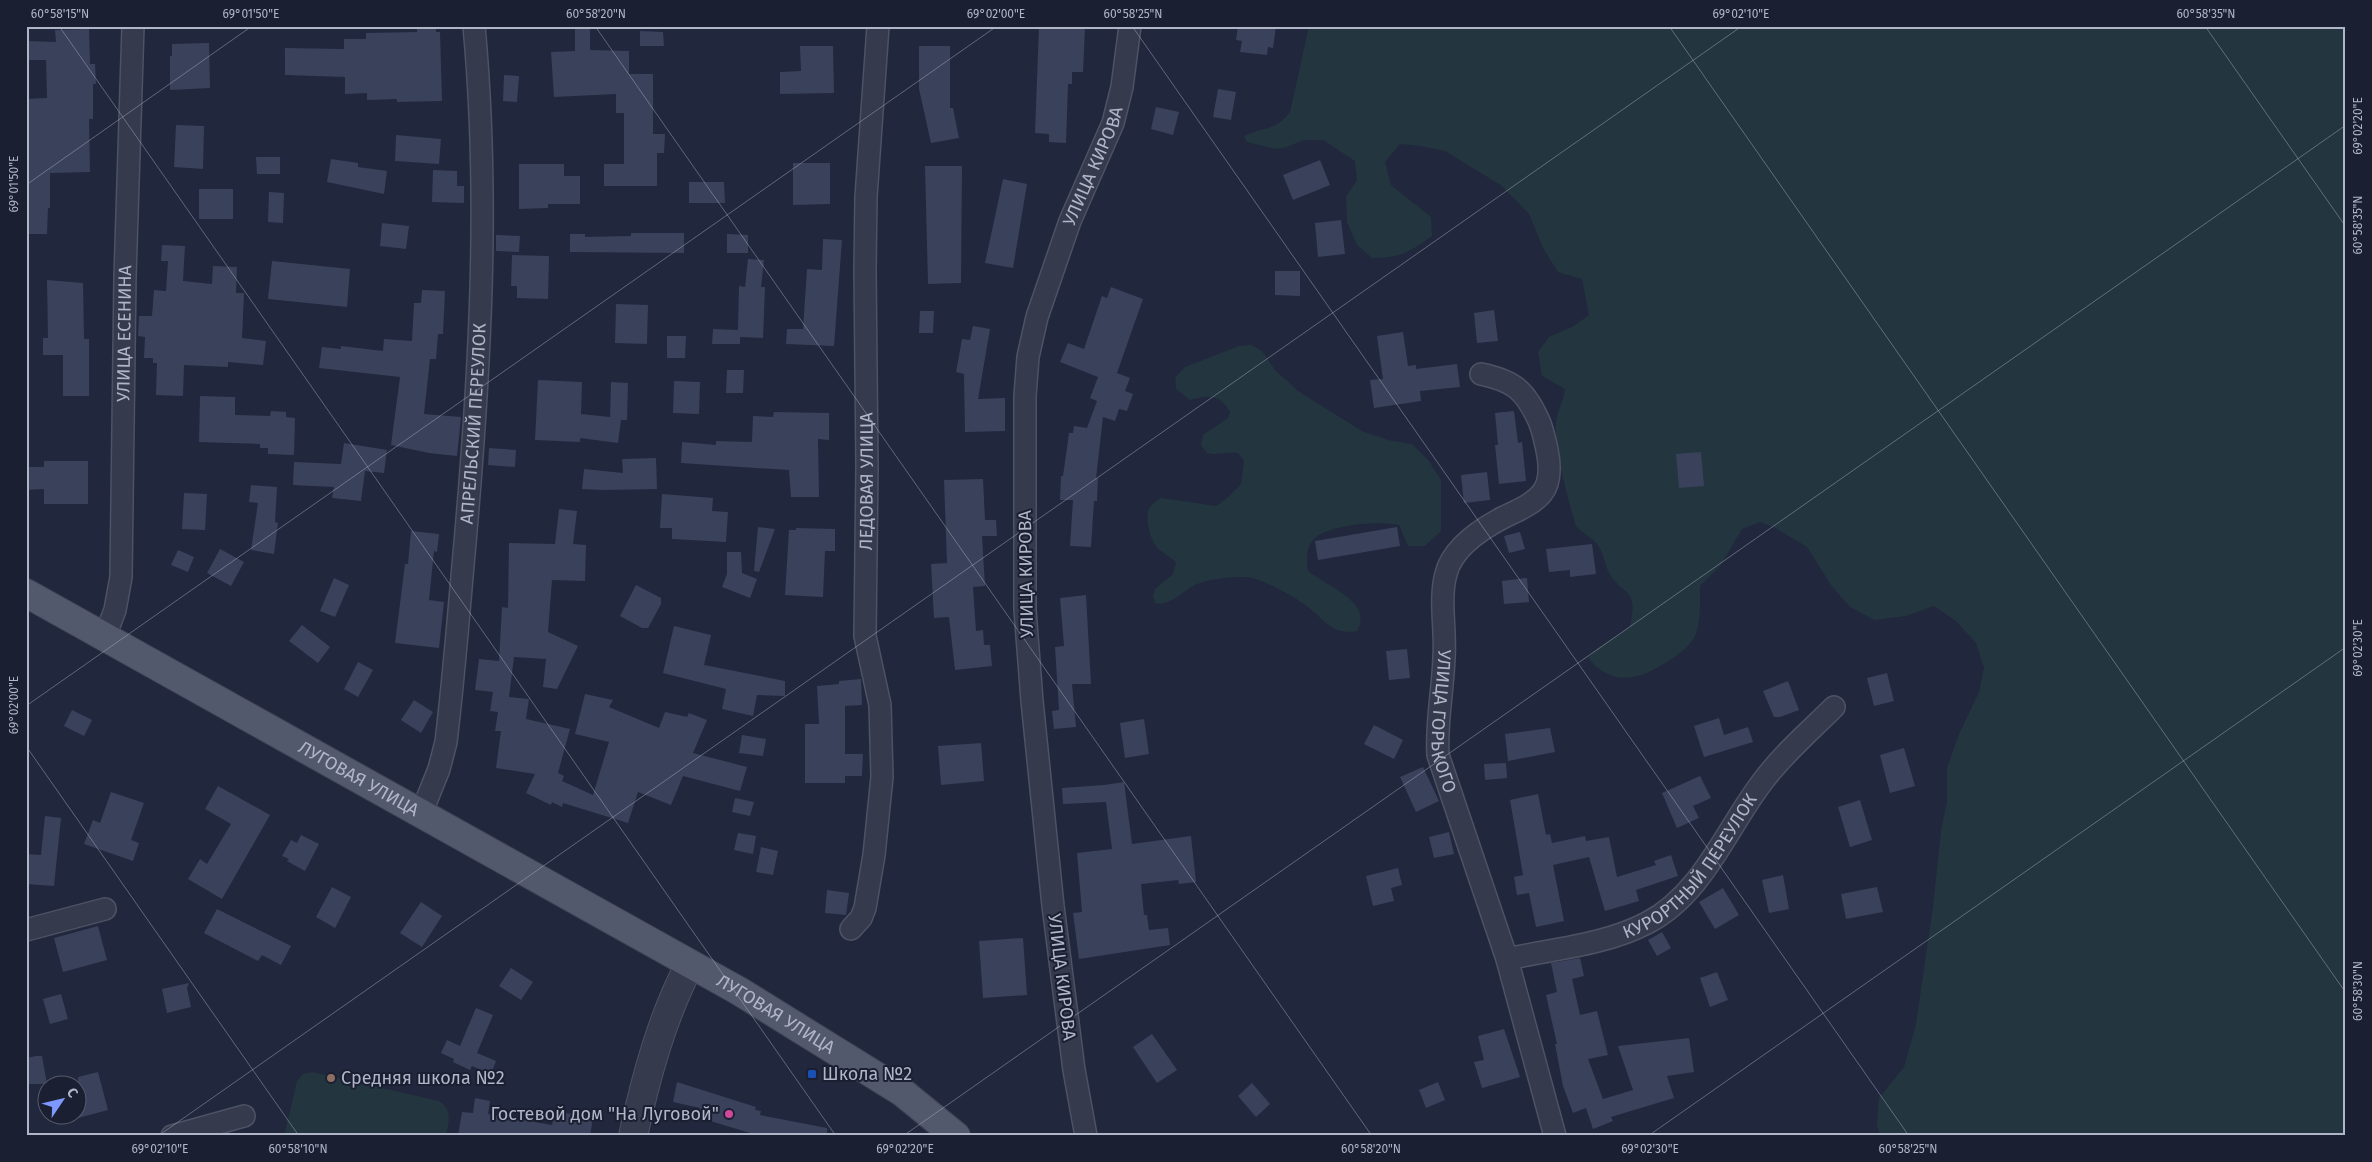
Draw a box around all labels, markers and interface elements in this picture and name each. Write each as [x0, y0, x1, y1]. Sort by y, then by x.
text: 60°58'15"N [31, 7, 89, 21]
text: 69°01'50"E [223, 7, 279, 21]
text: 60°58'20"N [566, 7, 626, 21]
text: 69°02'00"E [967, 7, 1025, 21]
text: 60°58'25"N [1103, 7, 1163, 21]
text: 69°02'10"E [1713, 7, 1769, 21]
text: 60°58'35"N [2176, 7, 2236, 21]
text: 69°02'20"E [2351, 97, 2365, 155]
street label: УЛИЦА КИРОВА [1058, 104, 1128, 229]
text: 69°01'50"E [7, 156, 21, 212]
text: 60°58'35"N [2351, 195, 2365, 255]
street label: УЛИЦА ЕСЕНИНА [112, 264, 136, 402]
street label: АПРЕЛЬСКИЙ ПЕРЕУЛОК [456, 322, 491, 525]
street label: ЛЕДОВАЯ УЛИЦА [855, 412, 878, 550]
street label: УЛИЦА КИРОВА [1014, 509, 1038, 638]
text: 69°02'30"E [2351, 619, 2365, 677]
street label: УЛИЦА ГОРЬКОГО [1426, 649, 1461, 796]
text: 69°02'00"E [7, 676, 21, 734]
street label: ЛУГОВАЯ УЛИЦА [294, 736, 423, 821]
street label: КУРОРТНЫЙ ПЕРЕУЛОК [1620, 789, 1762, 944]
street label: УЛИЦА КИРОВА [1043, 912, 1081, 1042]
text: 60°58'30"N [2351, 961, 2365, 1021]
street label: ЛУГОВАЯ УЛИЦА [713, 970, 840, 1059]
place label: Школа №2 [822, 1063, 912, 1085]
place label: Средняя школа №2 [341, 1067, 505, 1089]
marker: Школа №2 [806, 1068, 818, 1080]
marker: Средняя школа №2 [325, 1072, 337, 1084]
north arrow [38, 1074, 88, 1124]
text: С [63, 1085, 82, 1101]
place label: Гостевой дом "На Луговой" [490, 1103, 719, 1125]
marker: Гостевой дом "На Луговой" [723, 1108, 735, 1120]
text: 69°02'10"E [132, 1142, 188, 1156]
text: 60°58'10"N [268, 1142, 328, 1156]
text: 69°02'20"E [876, 1142, 934, 1156]
text: 60°58'20"N [1341, 1142, 1401, 1156]
text: 69°02'30"E [1621, 1142, 1679, 1156]
text: 60°58'25"N [1878, 1142, 1938, 1156]

